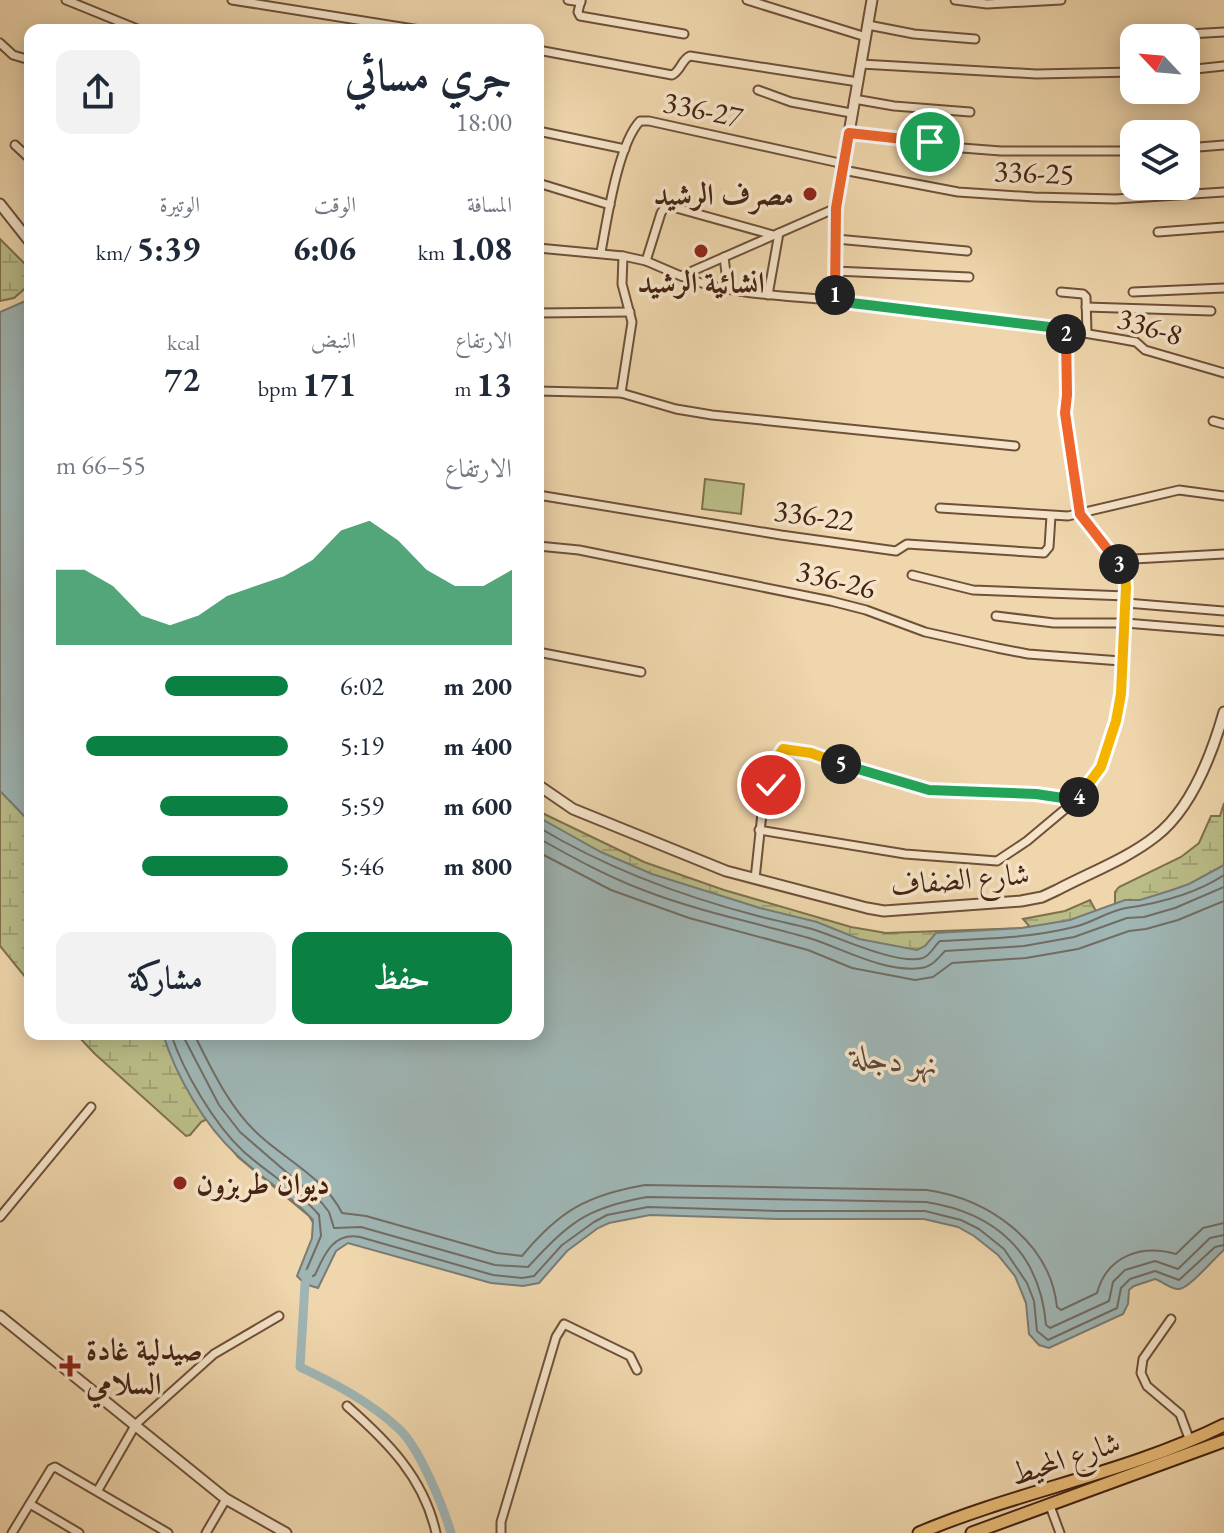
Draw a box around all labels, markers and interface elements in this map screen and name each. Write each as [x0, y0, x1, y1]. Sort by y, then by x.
north arrow [1120, 24, 1200, 104]
map controls [1120, 24, 1200, 200]
text: جري مسائي [345, 46, 512, 103]
button: share [56, 50, 140, 134]
street label: 336-27 [660, 82, 747, 137]
text: 18:00 [456, 105, 512, 139]
pin [896, 108, 964, 176]
icon: arrive [908, 120, 952, 164]
button: layers [1120, 120, 1200, 200]
street label: 336-25 [993, 150, 1075, 194]
place label: مصرف الرشيد [654, 175, 794, 215]
marker: مصرف الرشيد [801, 185, 819, 203]
text: الوتيرة [159, 190, 200, 219]
text: الوقت [314, 190, 356, 219]
text: المسافة [467, 190, 512, 219]
text: 5:39 [136, 226, 200, 270]
text: 6:06 [292, 226, 356, 270]
text: 1.08 [450, 226, 512, 270]
text: /km [96, 238, 136, 267]
text: km [418, 238, 450, 267]
marker: انشائية الرشيد [692, 242, 710, 260]
place label: انشائية الرشيد [637, 263, 765, 302]
pin: 1 [815, 275, 855, 315]
text: 1 [829, 280, 841, 309]
street label: 336-8 [1113, 298, 1187, 354]
pin: 2 [1046, 314, 1086, 354]
text: 2 [1060, 319, 1072, 348]
text: النبض [311, 326, 356, 355]
text: الارتفاع [455, 326, 512, 355]
text: kcal [167, 328, 200, 357]
text: 72 [164, 357, 200, 401]
text: 171 [302, 362, 356, 406]
text: 13 [476, 362, 512, 406]
text: bpm [258, 374, 302, 403]
text: m [454, 374, 476, 403]
text: 55–66 m [56, 448, 146, 482]
text: الارتفاع [445, 451, 512, 485]
street label: 336-22 [772, 490, 857, 540]
pin: 3 [1099, 544, 1139, 584]
text: 3 [1113, 549, 1125, 578]
street label: 336-26 [792, 550, 880, 608]
text: 6:02 [340, 669, 384, 703]
text: 200 m [444, 669, 512, 703]
text: 5:19 [340, 729, 384, 763]
text: 400 m [444, 729, 512, 763]
pin: 5 [821, 744, 861, 784]
text: 5 [835, 749, 847, 778]
pin [737, 751, 805, 819]
icon: check [749, 763, 793, 807]
pin: 4 [1059, 777, 1099, 817]
text: 4 [1073, 782, 1085, 811]
text: 5:59 [340, 789, 384, 823]
text: 600 m [444, 789, 512, 823]
text: 5:46 [340, 849, 384, 883]
text: 800 m [444, 849, 512, 883]
street label: شارع الضفاف [889, 854, 1032, 910]
button: مشاركة [56, 932, 276, 1024]
button: حفظ [292, 932, 512, 1024]
water label: نهر دجلة [846, 1034, 940, 1085]
place label: ديوان طربزون [196, 1164, 330, 1203]
marker: ديوان طربزون [171, 1174, 189, 1192]
place label: صيدلية غادة السلامي [85, 1330, 203, 1409]
marker: صيدلية غادة السلامي [61, 1357, 79, 1375]
street label: شارع المحيط [1005, 1422, 1127, 1500]

